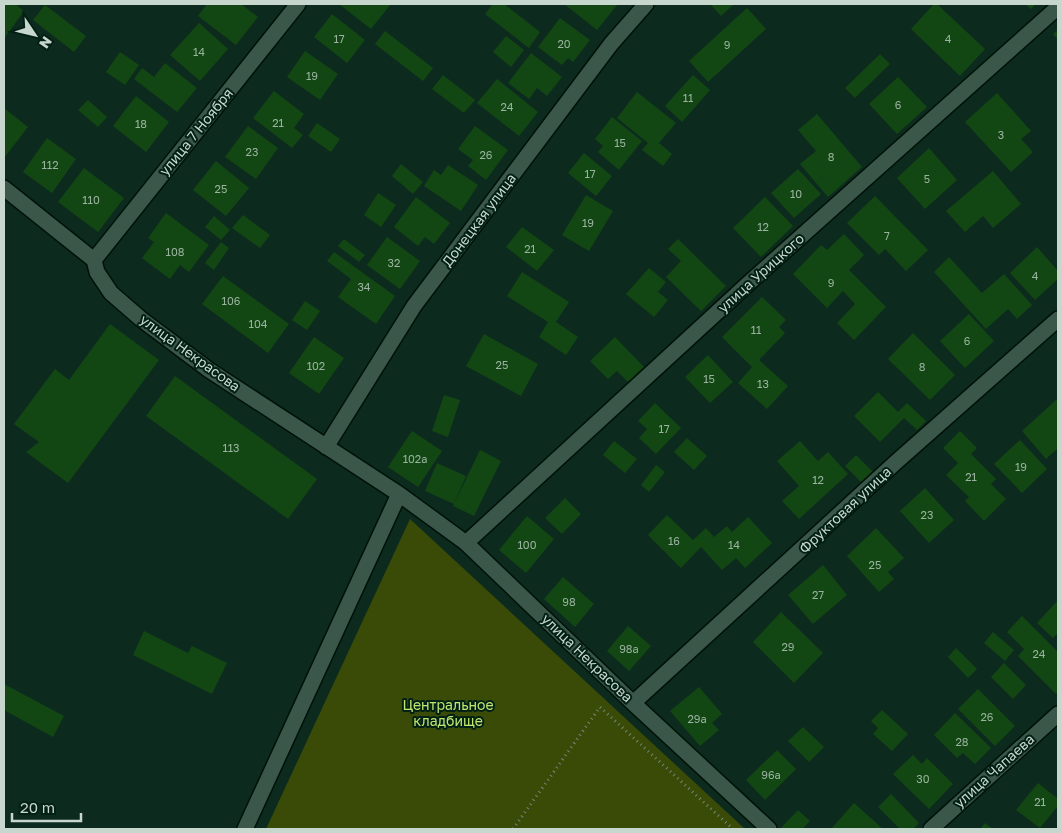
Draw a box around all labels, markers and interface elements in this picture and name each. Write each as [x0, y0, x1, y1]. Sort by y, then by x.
north arrow [10, 10, 60, 60]
house number: 17 [333, 32, 345, 45]
house number: 4 [945, 32, 952, 45]
text: N [36, 34, 56, 52]
house number: 20 [557, 37, 571, 50]
house number: 9 [724, 38, 730, 51]
house number: 14 [193, 45, 205, 58]
house number: 19 [306, 69, 318, 82]
street label: улица 7 Ноября [155, 85, 236, 179]
house number: 11 [683, 91, 693, 104]
house number: 6 [895, 98, 902, 111]
house number: 24 [500, 100, 514, 113]
house number: 21 [272, 116, 284, 129]
house number: 18 [135, 117, 147, 130]
house number: 3 [998, 128, 1004, 141]
house number: 15 [614, 136, 626, 149]
house number: 23 [246, 145, 258, 158]
house number: 26 [479, 148, 493, 161]
house number: 8 [828, 150, 835, 163]
house number: 112 [41, 158, 59, 171]
house number: 17 [584, 167, 596, 180]
street label: Донецкая улица [438, 170, 519, 270]
house number: 5 [924, 172, 930, 185]
house number: 25 [215, 182, 227, 195]
house number: 10 [790, 187, 802, 200]
house number: 110 [82, 193, 100, 206]
house number: 19 [582, 216, 594, 229]
house number: 12 [757, 220, 769, 233]
street label: улица Урицкого [714, 229, 807, 316]
house number: 7 [884, 229, 890, 242]
house number: 21 [524, 242, 536, 255]
house number: 108 [166, 245, 185, 258]
house number: 32 [388, 256, 400, 269]
house number: 4 [1032, 269, 1039, 282]
house number: 9 [828, 276, 834, 289]
house number: 34 [357, 280, 371, 293]
house number: 106 [222, 294, 241, 307]
street label: улица Некрасова [137, 311, 244, 395]
house number: 104 [249, 317, 268, 330]
house number: 11 [751, 323, 761, 336]
house number: 6 [964, 334, 971, 347]
house number: 25 [496, 358, 508, 371]
house number: 102 [307, 359, 325, 372]
house number: 8 [919, 360, 926, 373]
house number: 15 [703, 372, 715, 385]
house number: 13 [757, 377, 769, 390]
house number: 17 [658, 422, 670, 435]
house number: 113 [222, 441, 240, 454]
house number: 102а [403, 452, 427, 465]
house number: 19 [1015, 460, 1027, 473]
street label: Фруктовая улица [795, 463, 894, 557]
house number: 21 [965, 470, 977, 483]
house number: 12 [812, 473, 824, 486]
house number: 23 [921, 508, 933, 521]
house number: 16 [668, 534, 680, 547]
house number: 100 [518, 538, 537, 551]
house number: 14 [728, 538, 740, 551]
house number: 25 [869, 558, 881, 571]
house number: 27 [812, 588, 824, 601]
house number: 98 [562, 595, 576, 608]
street label: улица Некрасова [538, 610, 636, 705]
house number: 29 [781, 640, 795, 653]
house number: 98а [619, 642, 639, 655]
house number: 24 [1032, 647, 1046, 660]
park label: Центральное кладбище [402, 696, 494, 729]
house number: 26 [980, 710, 994, 723]
house number: 29а [687, 712, 707, 725]
street label: улица Чапаева [950, 730, 1037, 811]
house number: 28 [955, 735, 969, 748]
house number: 96а [761, 768, 781, 781]
house number: 30 [916, 772, 930, 785]
scale bar [12, 790, 81, 822]
house number: 21 [1034, 795, 1046, 808]
text: 20 m [20, 798, 55, 816]

